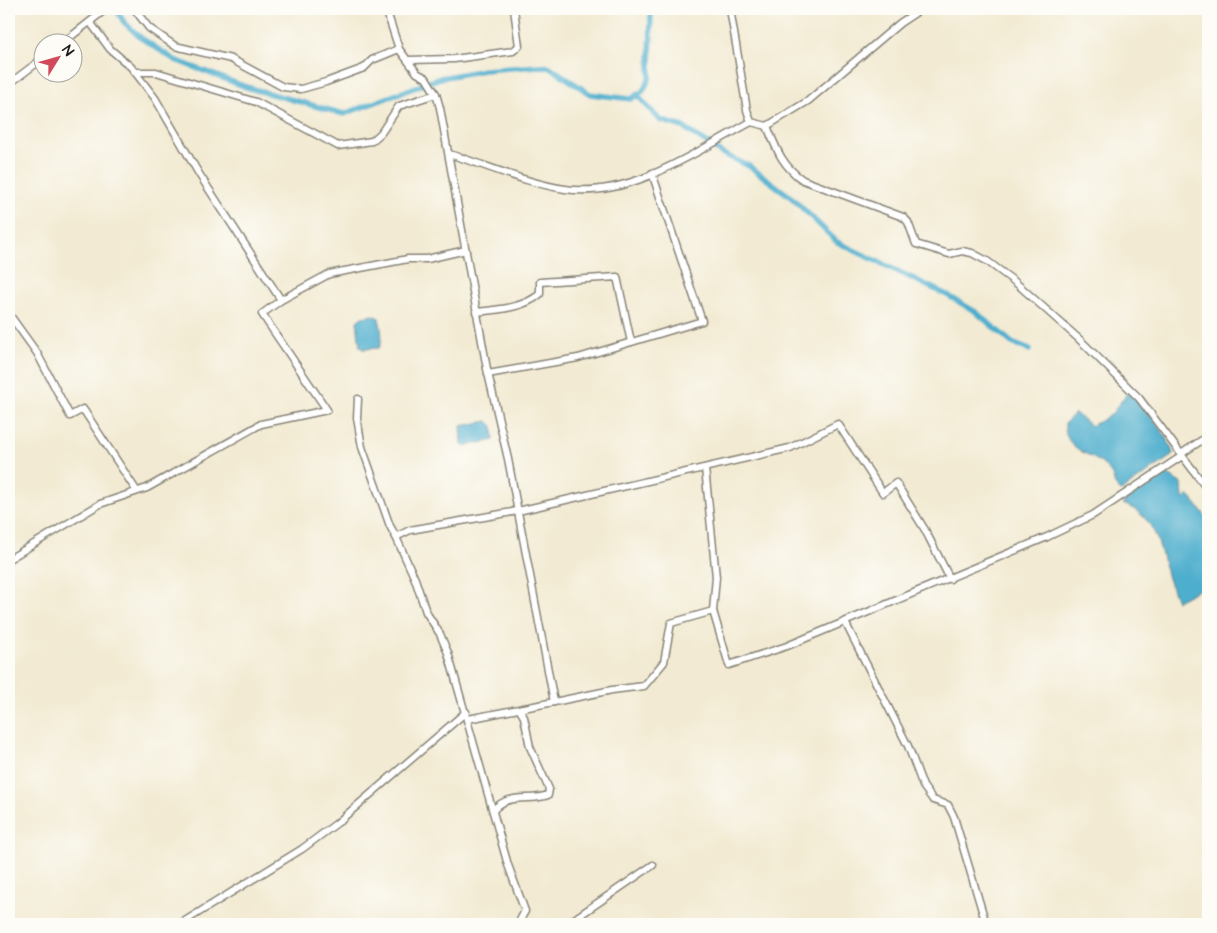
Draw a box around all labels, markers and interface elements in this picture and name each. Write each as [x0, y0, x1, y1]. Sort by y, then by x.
north arrow [32, 32, 82, 82]
text: N [57, 41, 78, 60]

